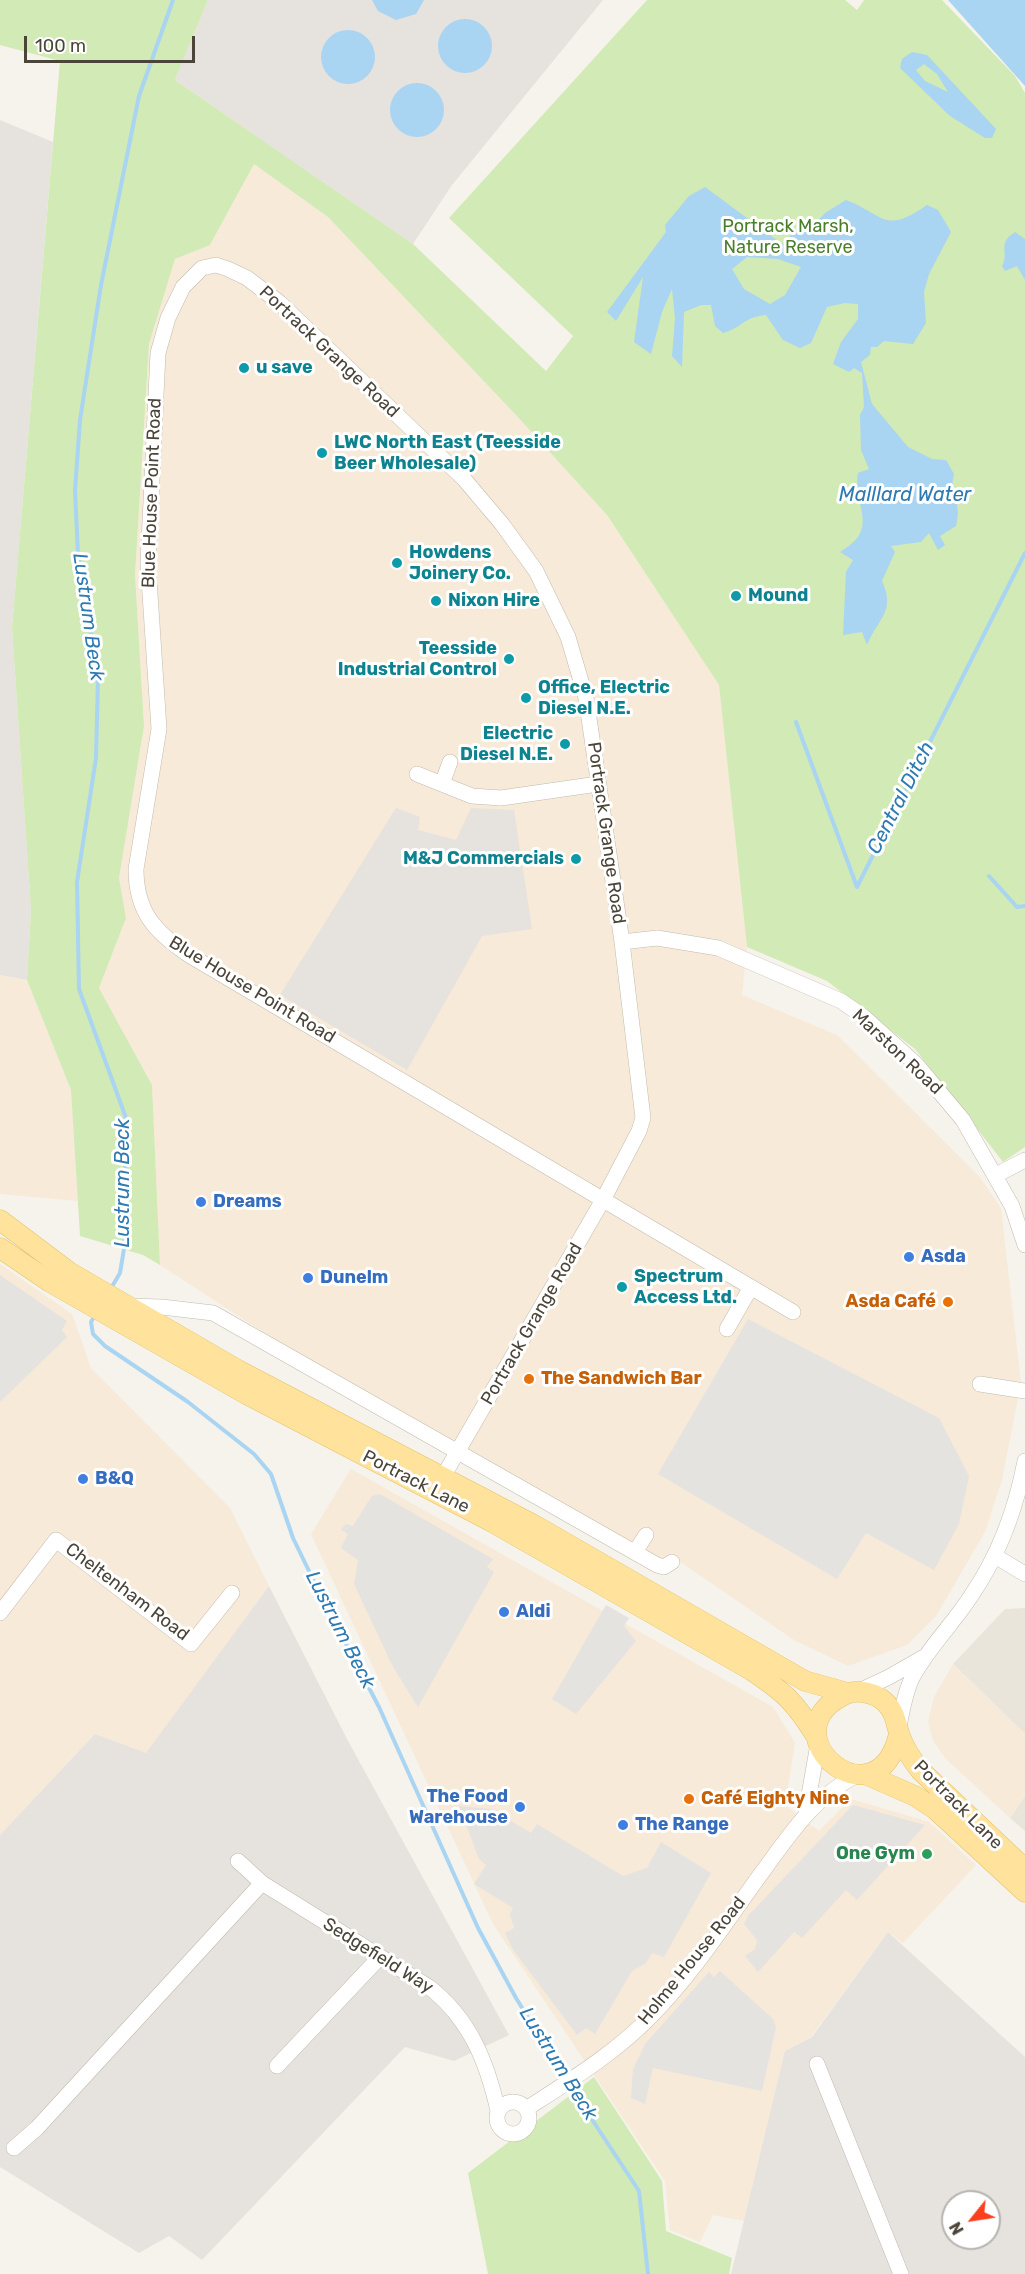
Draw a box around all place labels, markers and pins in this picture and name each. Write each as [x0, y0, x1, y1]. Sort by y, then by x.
place label: u save [256, 357, 313, 379]
marker: u save [237, 361, 251, 375]
place label: LWC North East (Teesside Beer Wholesale) [334, 432, 561, 474]
marker: LWC North East (Teesside Beer Wholesale) [315, 446, 329, 460]
place label: Howdens Joinery Co. [409, 542, 511, 584]
marker: Howdens Joinery Co. [390, 556, 404, 570]
place label: Mound [748, 585, 808, 607]
marker: Mound [729, 589, 743, 603]
place label: Nixon Hire [448, 590, 540, 612]
marker: Nixon Hire [429, 594, 443, 608]
place label: Teesside Industrial Control [338, 638, 497, 680]
marker: Teesside Industrial Control [502, 652, 516, 666]
place label: Office, Electric Diesel N.E. [538, 677, 670, 720]
marker: Office, Electric Diesel N.E. [519, 691, 533, 705]
place label: Electric Diesel N.E. [460, 723, 553, 766]
marker: Electric Diesel N.E. [558, 737, 572, 751]
place label: M&J Commercials [403, 848, 564, 870]
marker: M&J Commercials [569, 852, 583, 866]
place label: Dreams [213, 1191, 282, 1213]
marker: Dreams [194, 1195, 208, 1209]
place label: Asda [921, 1246, 966, 1268]
marker: Asda [902, 1250, 916, 1264]
place label: Spectrum Access Ltd. [634, 1266, 737, 1308]
place label: Dunelm [320, 1267, 388, 1289]
marker: Dunelm [301, 1271, 315, 1285]
marker: Spectrum Access Ltd. [615, 1280, 629, 1294]
place label: Asda Café [846, 1291, 936, 1313]
marker: Asda Café [941, 1295, 955, 1309]
place label: The Sandwich Bar [541, 1368, 702, 1390]
marker: The Sandwich Bar [522, 1372, 536, 1386]
place label: B&Q [95, 1468, 134, 1490]
marker: B&Q [76, 1472, 90, 1486]
place label: Aldi [516, 1601, 551, 1623]
marker: Aldi [497, 1605, 511, 1619]
place label: The Food Warehouse [409, 1786, 508, 1828]
place label: Café Eighty Nine [701, 1788, 850, 1810]
marker: Café Eighty Nine [682, 1792, 696, 1806]
marker: The Food Warehouse [513, 1800, 527, 1814]
place label: The Range [635, 1814, 729, 1836]
marker: The Range [616, 1818, 630, 1832]
place label: One Gym [836, 1843, 915, 1865]
marker: One Gym [920, 1847, 934, 1861]

